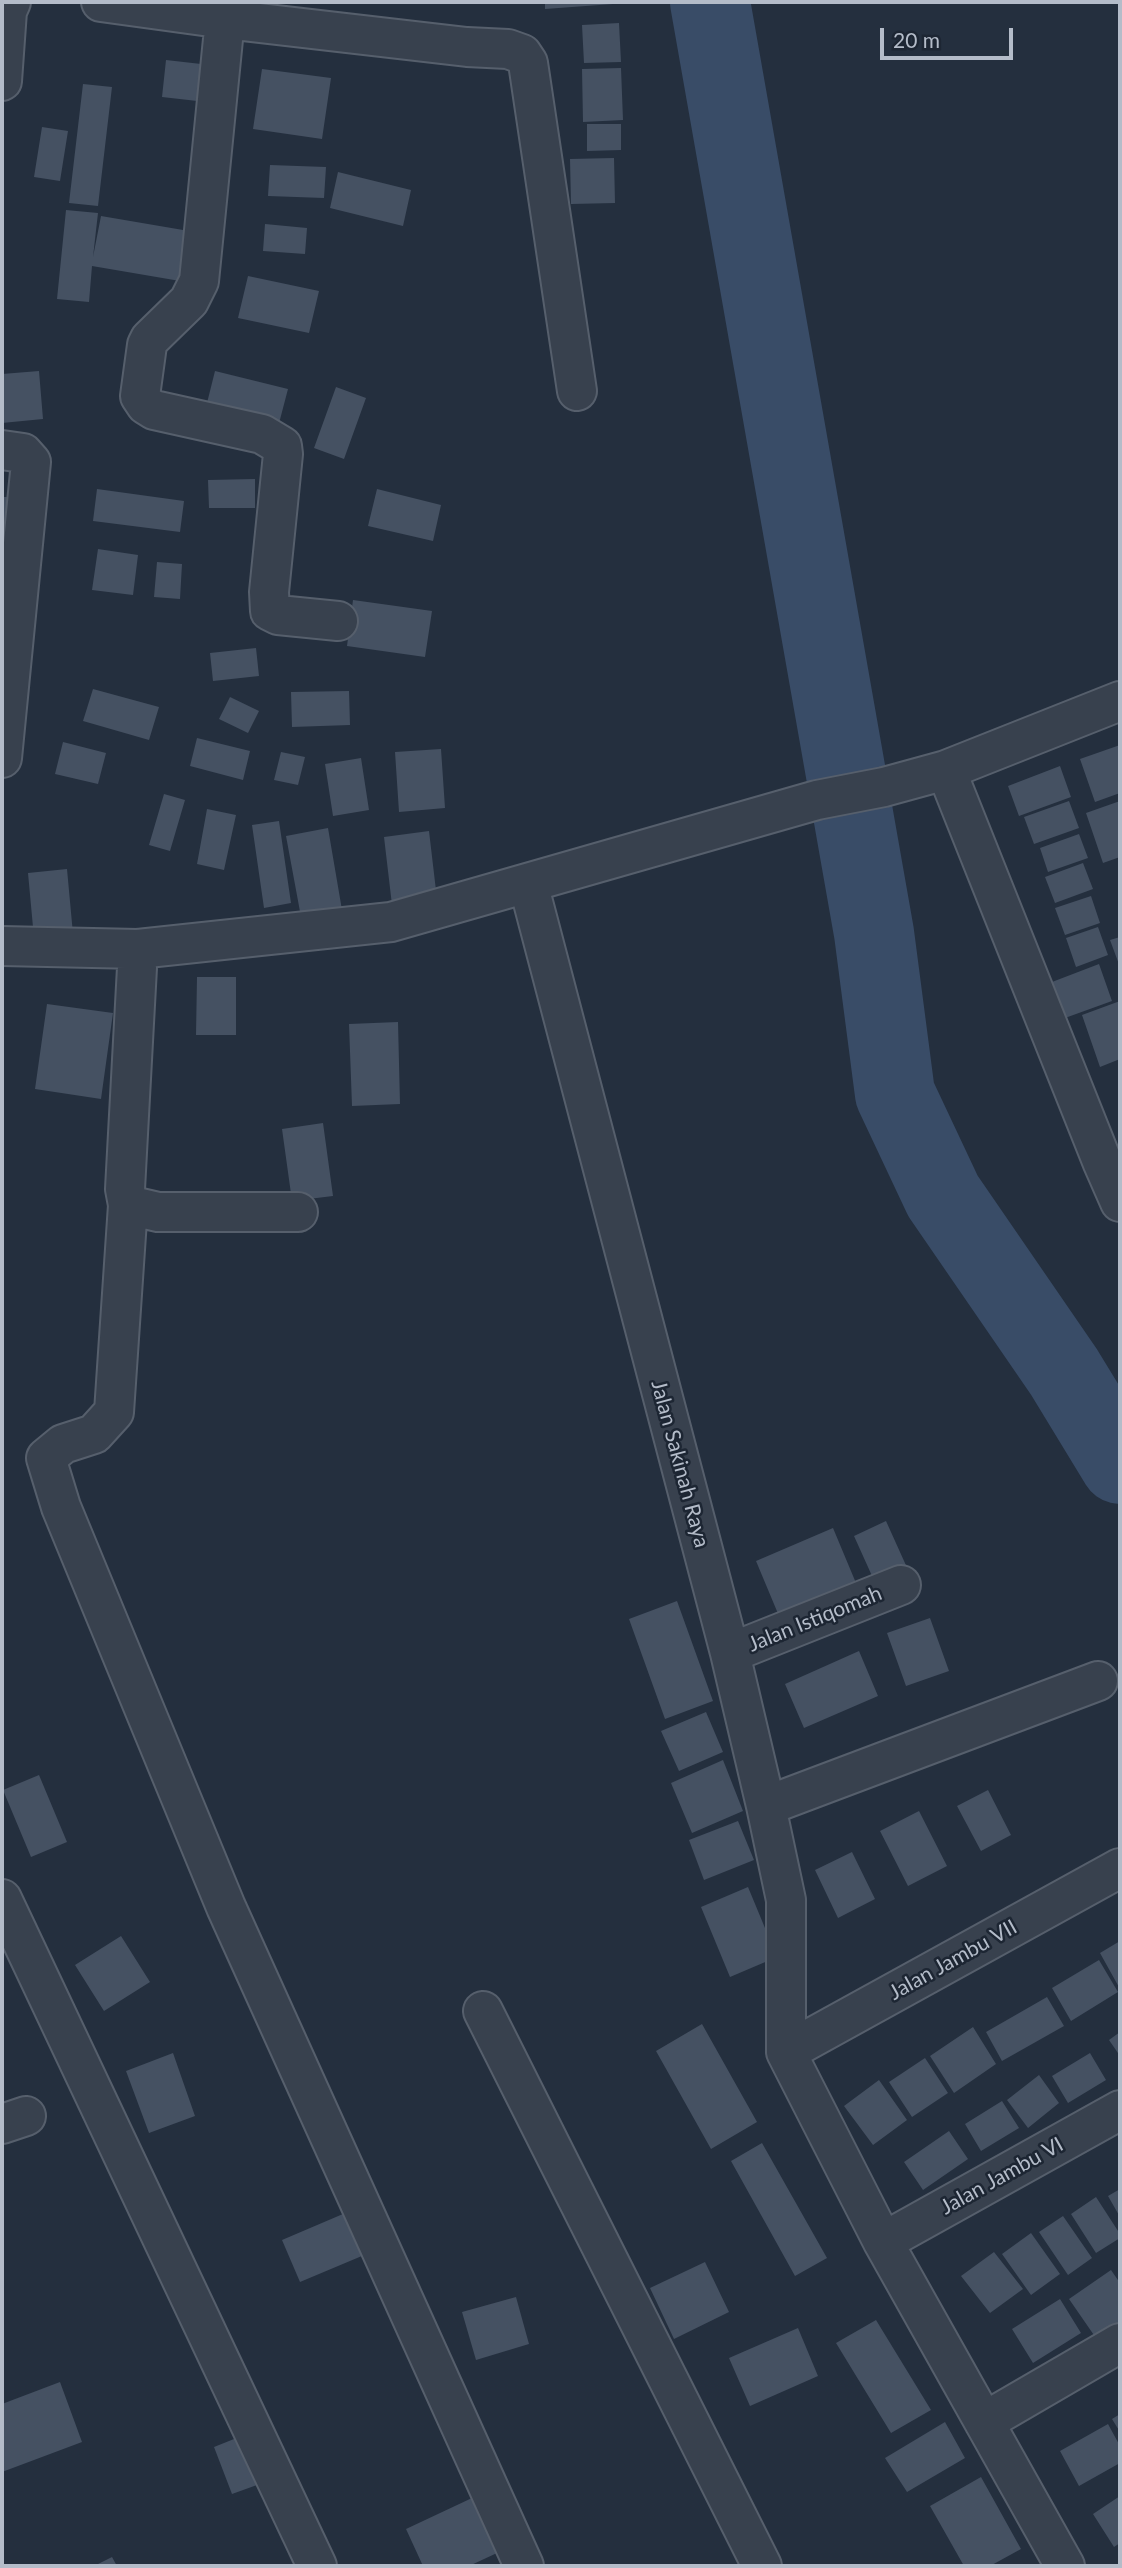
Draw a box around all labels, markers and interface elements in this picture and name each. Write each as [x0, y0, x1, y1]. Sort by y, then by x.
scale bar [884, 14, 1017, 58]
text: 20 m [893, 27, 940, 52]
street label: Jalan Sakinah Raya [646, 1378, 714, 1550]
street label: Jalan Istiqomah [744, 1581, 886, 1657]
street label: Jalan Jambu VII [885, 1914, 1021, 2006]
street label: Jalan Jambu VI [936, 2132, 1068, 2220]

